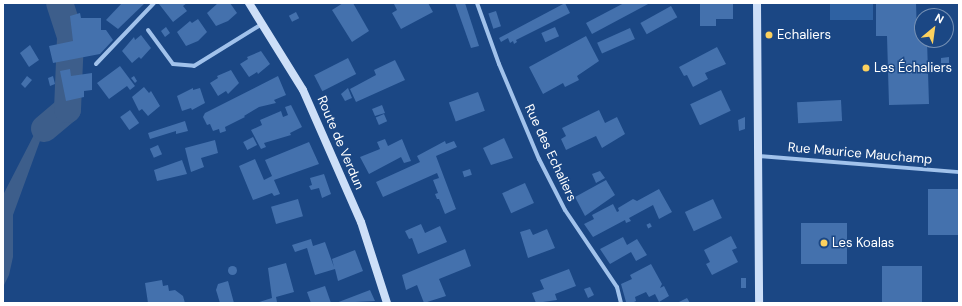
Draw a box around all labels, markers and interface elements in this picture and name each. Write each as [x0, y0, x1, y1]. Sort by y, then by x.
north arrow [914, 8, 954, 48]
text: N [932, 10, 946, 26]
place label: Echaliers [777, 27, 831, 43]
marker: Echaliers [764, 30, 774, 40]
place label: Les Échaliers [874, 60, 952, 76]
marker: Les Échaliers [861, 63, 871, 73]
street label: Route de Verdun [313, 94, 367, 192]
street label: Rue des Echaliers [521, 102, 579, 204]
street label: Rue Maurice Mauchamp [787, 140, 933, 168]
place label: Les Koalas [832, 235, 894, 251]
marker: Les Koalas [819, 238, 829, 248]

